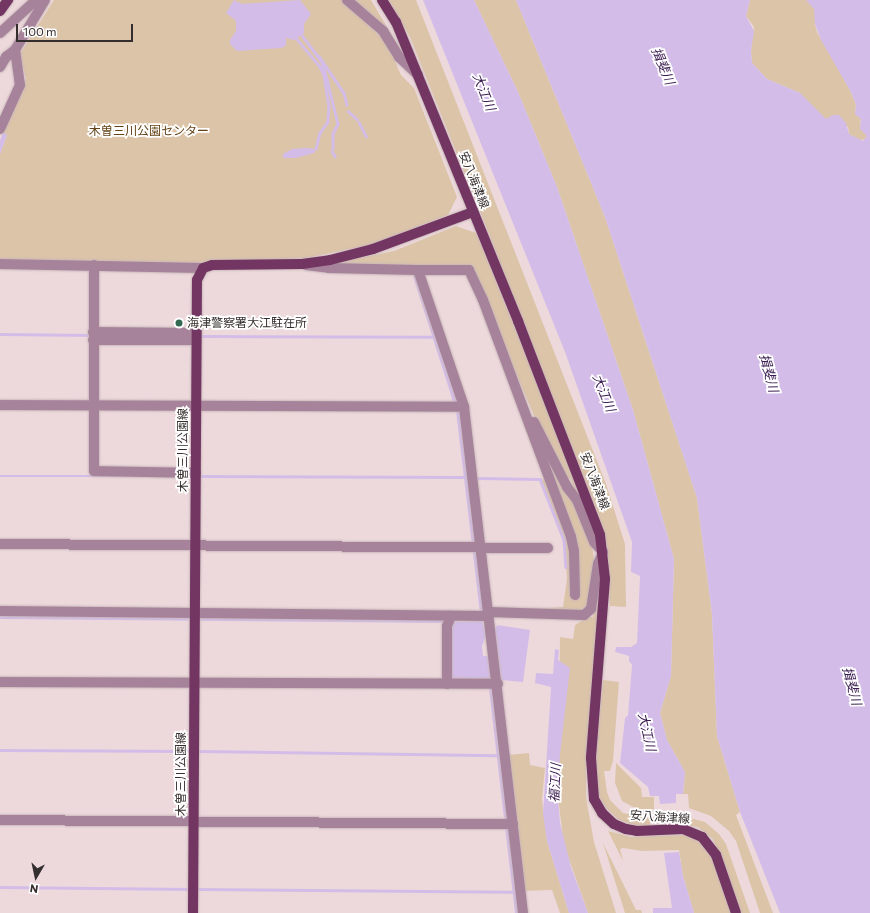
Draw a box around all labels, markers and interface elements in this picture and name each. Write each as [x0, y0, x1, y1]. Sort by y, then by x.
scale bar [18, 16, 135, 42]
text: 100 m [23, 24, 57, 38]
water label: 揖斐川 [648, 45, 678, 87]
water label: 大江川 [469, 71, 499, 113]
park label: 木曽三川公園センター [89, 124, 209, 138]
street label: 安八海津線 [456, 149, 492, 211]
place label: 海津警察署大江駐在所 [187, 316, 307, 330]
marker: 海津警察署大江駐在所 [174, 318, 184, 328]
water label: 揖斐川 [756, 352, 782, 394]
water label: 大江川 [589, 372, 619, 414]
street label: 木曽三川公園線 [176, 408, 190, 492]
street label: 安八海津線 [578, 450, 612, 512]
water label: 揖斐川 [839, 665, 865, 707]
water label: 大江川 [635, 711, 659, 753]
street label: 木曽三川公園線 [174, 732, 188, 816]
water label: 福江川 [546, 763, 564, 803]
street label: 安八海津線 [630, 808, 690, 826]
north arrow [16, 857, 56, 897]
text: N [29, 882, 39, 896]

